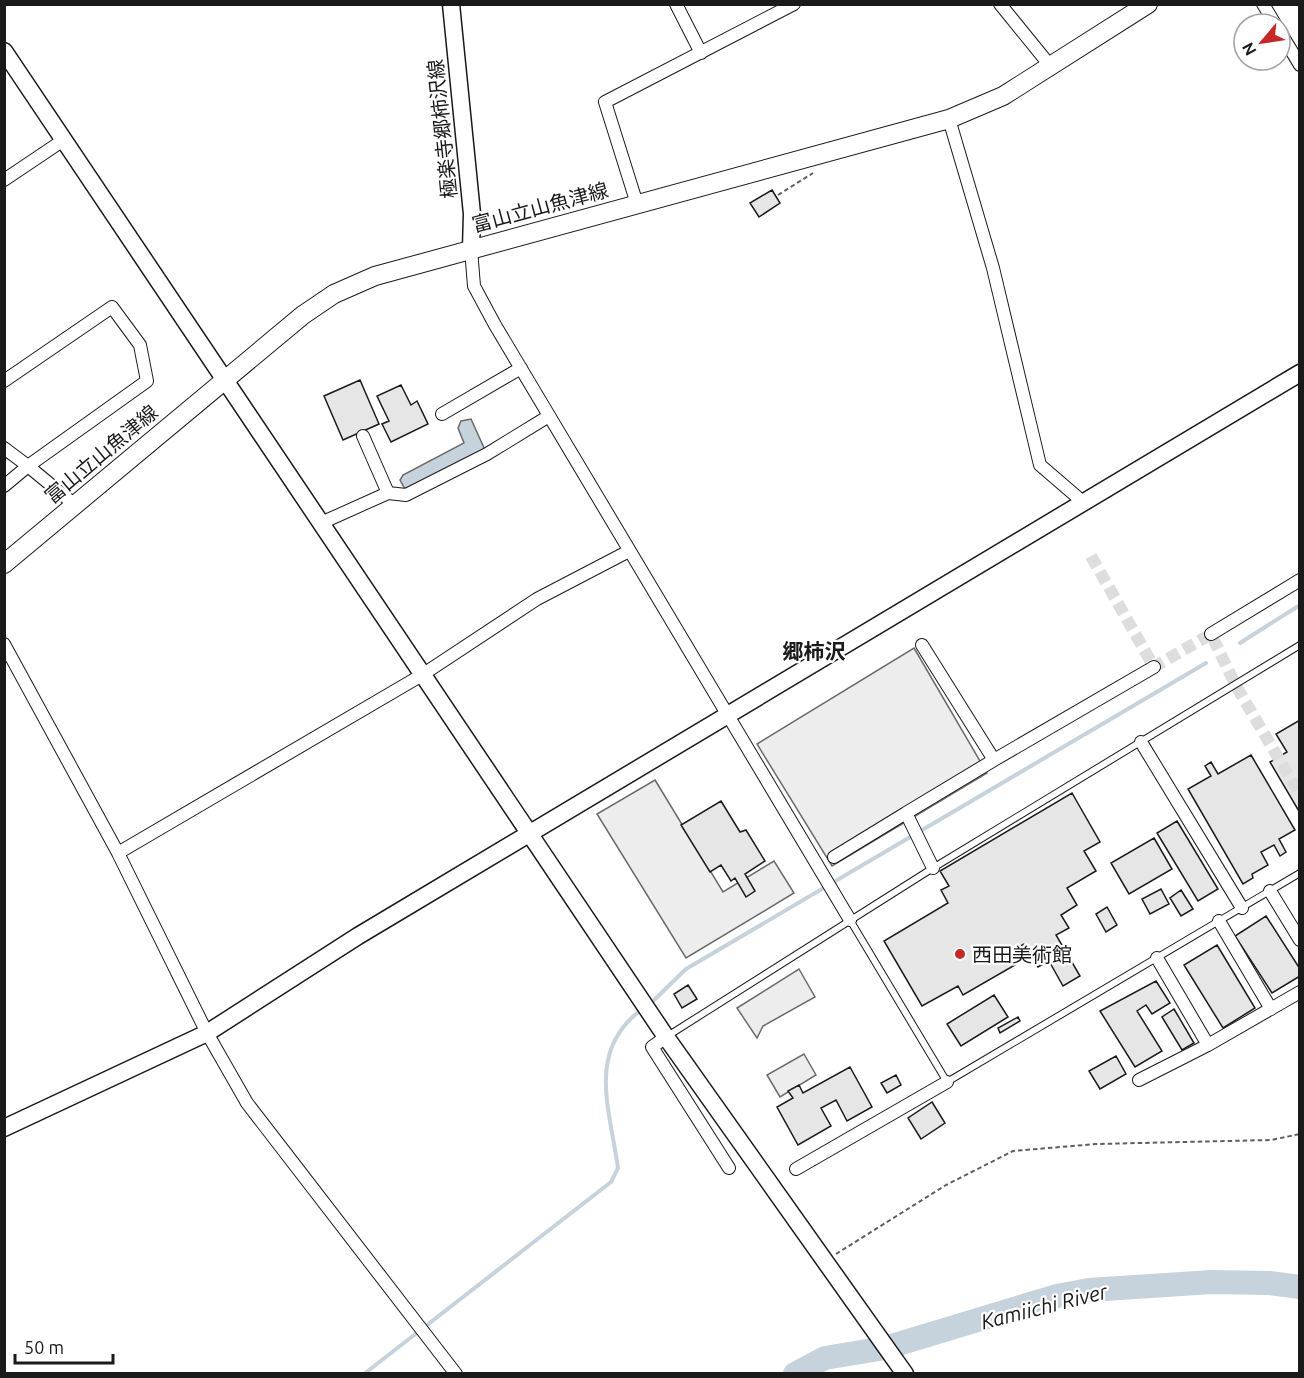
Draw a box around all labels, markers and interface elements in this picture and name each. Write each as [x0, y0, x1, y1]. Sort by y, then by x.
north arrow [1232, 12, 1292, 72]
text: N [1238, 40, 1260, 59]
street label: 極楽寺郷柿沢線 [423, 58, 461, 200]
street label: 富山立山魚津線 [469, 178, 611, 236]
street label: 富山立山魚津線 [40, 400, 162, 508]
district label: 郷柿沢 [783, 639, 846, 663]
place label: 西田美術館 [972, 943, 1072, 966]
marker: 西田美術館 [953, 947, 967, 961]
water label: Kamiichi River [978, 1278, 1111, 1333]
scale bar [15, 1327, 112, 1365]
text: 50 m [24, 1337, 64, 1357]

